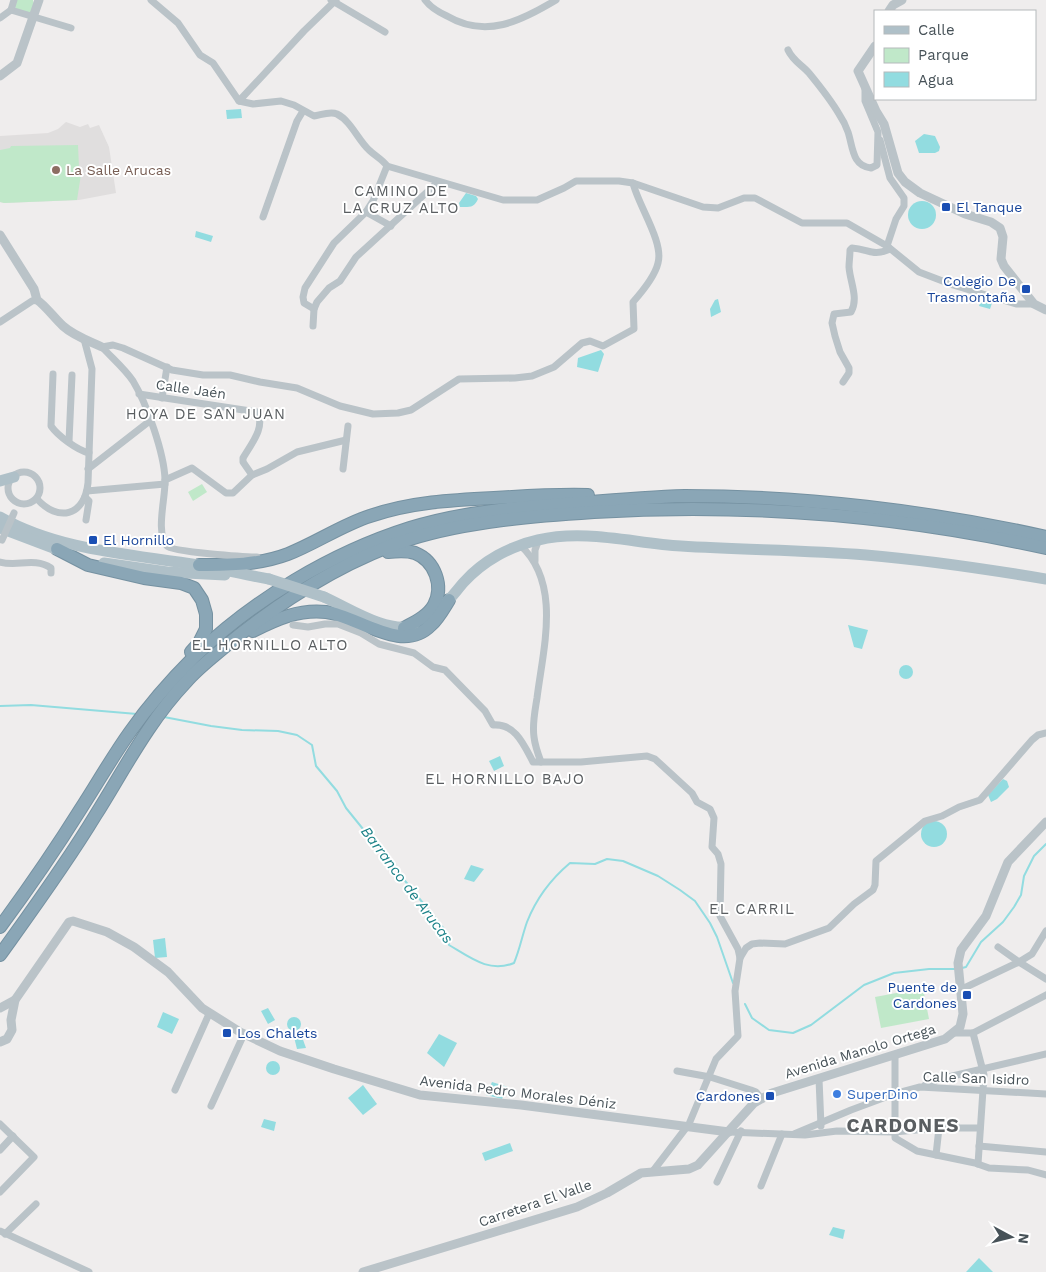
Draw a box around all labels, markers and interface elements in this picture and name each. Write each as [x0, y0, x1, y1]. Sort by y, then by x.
legend [874, 10, 1036, 100]
text: Calle [918, 21, 955, 39]
text: Parque [918, 46, 969, 64]
text: Agua [918, 71, 954, 89]
place label: La Salle Arucas [66, 162, 171, 178]
marker: La Salle Arucas [50, 164, 62, 176]
district label: CAMINO DE LA CRUZ ALTO [342, 182, 460, 217]
place label: El Tanque [956, 199, 1022, 215]
marker: El Tanque [940, 201, 952, 213]
place label: Colegio De Trasmontaña [927, 273, 1016, 305]
marker: Colegio De Trasmontaña [1020, 283, 1032, 295]
street label: Calle Jaén [155, 376, 227, 402]
district label: HOYA DE SAN JUAN [126, 405, 286, 423]
place label: El Hornillo [103, 532, 174, 548]
marker: El Hornillo [87, 534, 99, 546]
district label: EL HORNILLO ALTO [191, 636, 349, 654]
district label: EL HORNILLO BAJO [425, 770, 585, 788]
water label: Barranco de Arucas [357, 823, 457, 947]
district label: EL CARRIL [709, 900, 795, 918]
place label: Puente de Cardones [888, 979, 957, 1011]
marker: Puente de Cardones [961, 989, 973, 1001]
street label: Avenida Manolo Ortega [783, 1020, 937, 1082]
place label: Los Chalets [237, 1025, 317, 1041]
marker: Los Chalets [221, 1027, 233, 1039]
street label: Calle San Isidro [922, 1068, 1030, 1088]
street label: Avenida Pedro Morales Déniz [419, 1072, 617, 1112]
place label: SuperDino [847, 1086, 918, 1102]
place label: Cardones [696, 1088, 760, 1104]
marker: SuperDino [831, 1088, 843, 1100]
marker: Cardones [764, 1090, 776, 1102]
district label: CARDONES [847, 1114, 959, 1137]
street label: Carretera El Valle [476, 1176, 594, 1230]
north arrow [986, 1212, 1036, 1262]
text: N [1015, 1232, 1032, 1245]

